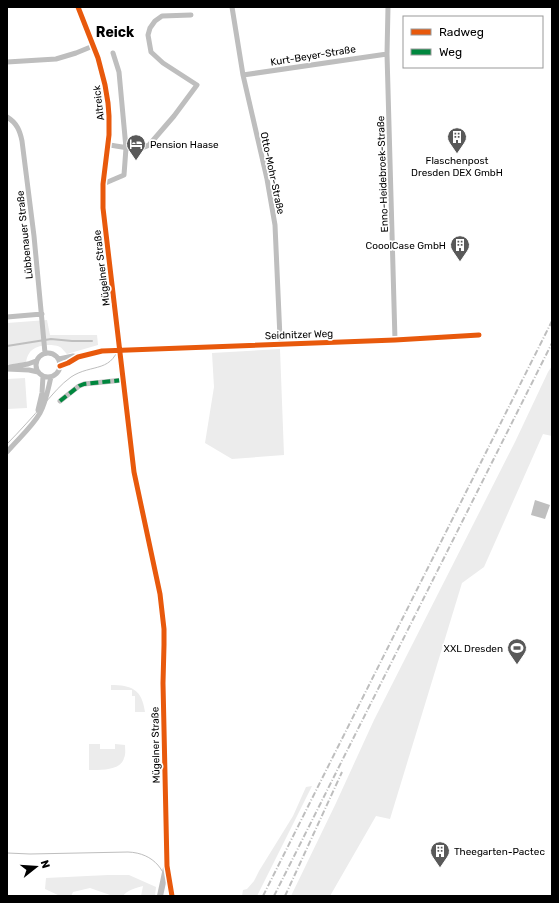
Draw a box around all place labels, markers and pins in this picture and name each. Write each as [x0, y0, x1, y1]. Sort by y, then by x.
building icon: Flaschenpost Dresden DEX GmbH [446, 126, 468, 154]
hotel icon: Pension Haase [125, 133, 147, 161]
place label: Pension Haase [150, 139, 219, 151]
place label: Flaschenpost Dresden DEX GmbH [411, 155, 503, 179]
building icon: CooolCase GmbH [449, 234, 471, 262]
place label: CooolCase GmbH [366, 240, 446, 252]
sports icon: XXL Dresden [506, 637, 528, 665]
place label: XXL Dresden [444, 643, 503, 655]
building icon: Theegarten-Pactec [429, 840, 451, 868]
place label: Theegarten-Pactec [454, 846, 545, 858]

